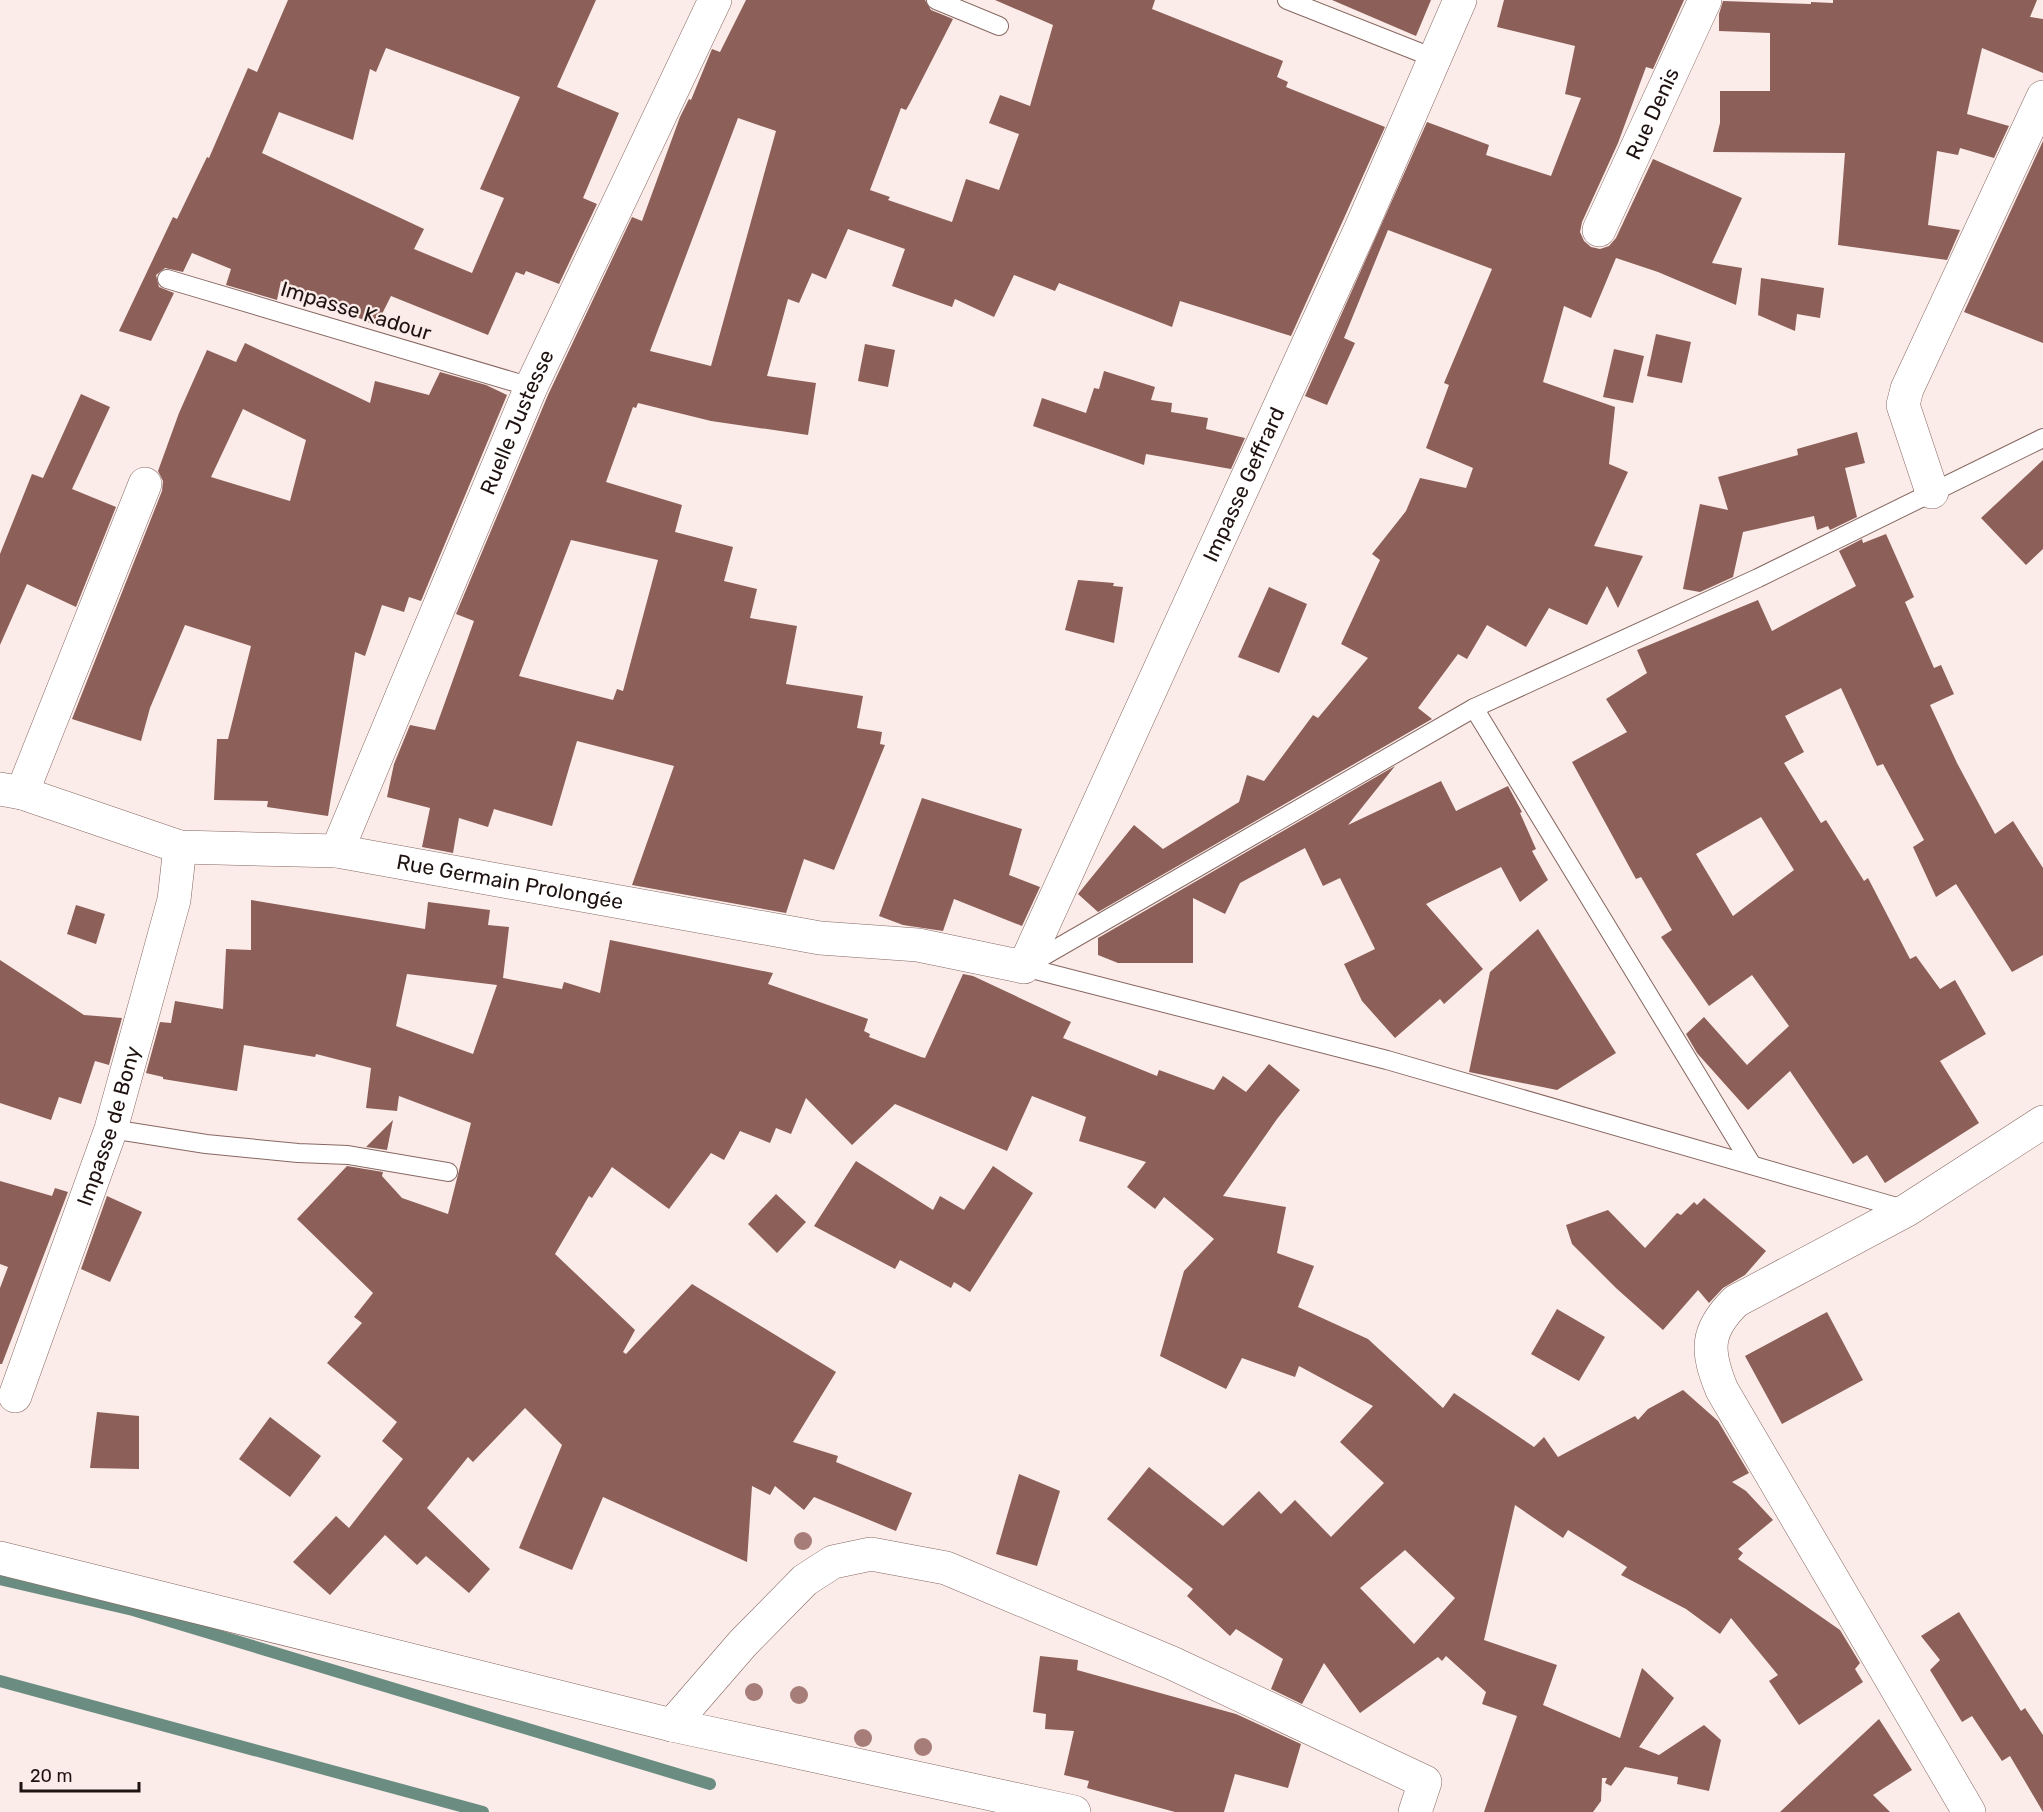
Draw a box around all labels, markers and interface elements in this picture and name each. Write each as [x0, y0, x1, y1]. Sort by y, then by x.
street label: Rue Denis [1620, 64, 1684, 163]
street label: Impasse Kadour [278, 276, 434, 345]
street label: Ruelle Justesse [474, 346, 559, 498]
street label: Impasse Geffrard [1198, 403, 1290, 565]
street label: Rue Germain Prolongée [395, 849, 625, 914]
street label: Impasse de Bony [71, 1043, 145, 1209]
scale bar [21, 1755, 140, 1793]
text: 20 m [30, 1765, 72, 1787]

